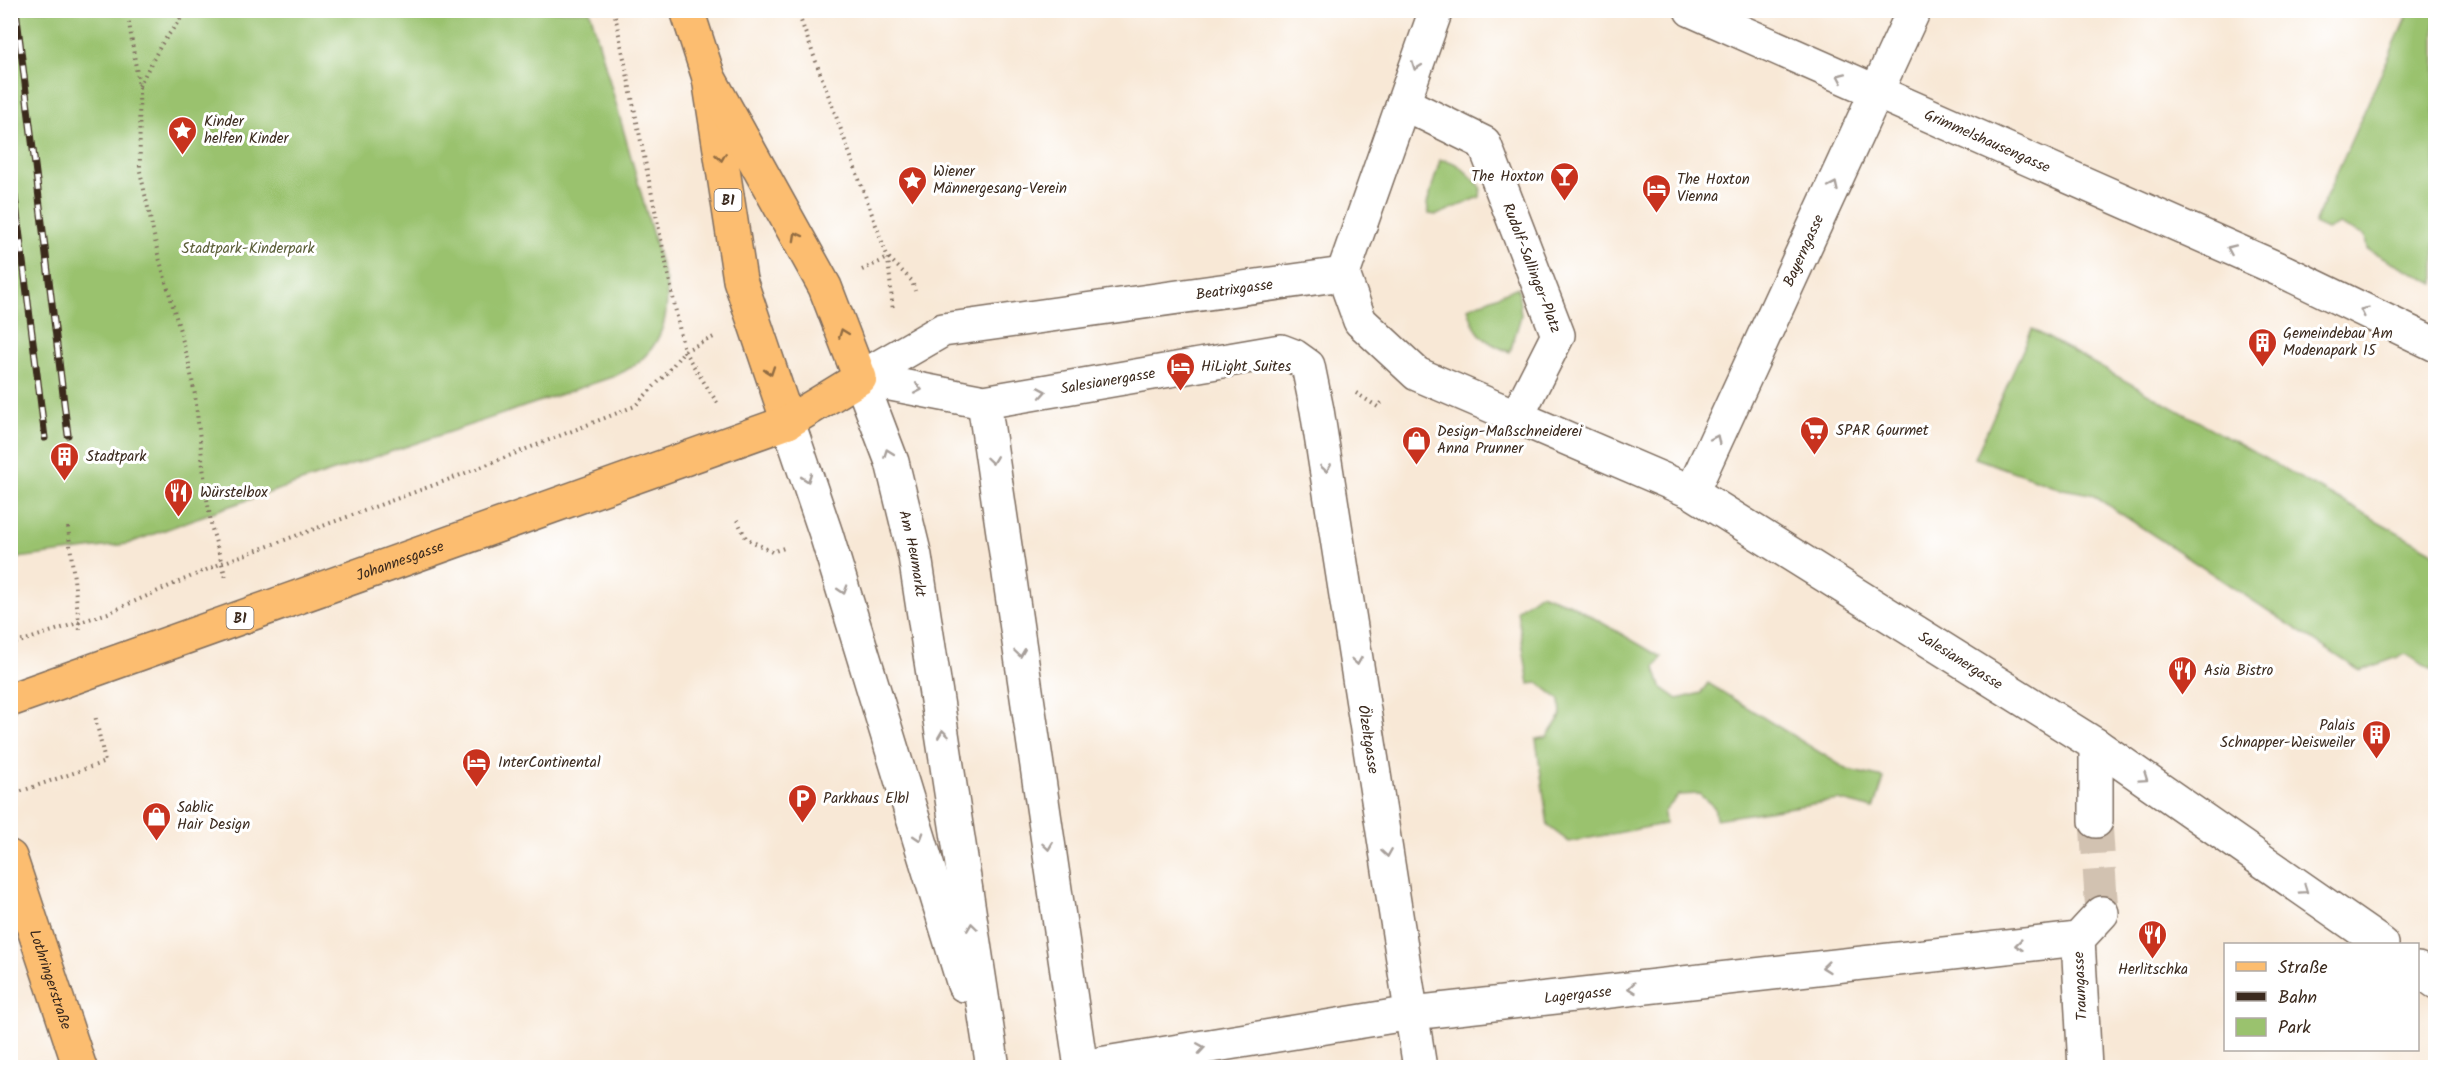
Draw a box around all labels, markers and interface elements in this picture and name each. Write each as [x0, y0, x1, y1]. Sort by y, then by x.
one-way arrow [1411, 60, 1424, 70]
one-way arrow [1837, 72, 1848, 84]
street label: Grimmelshausengasse [1920, 103, 2054, 180]
place label: Kinder helfen Kinder [204, 110, 290, 151]
place icon: Kinder helfen Kinder [167, 114, 199, 156]
one-way arrow [715, 152, 727, 161]
place label: Wiener Männergesang-Verein [933, 160, 1067, 201]
bar icon: The Hoxton [1549, 160, 1581, 202]
place icon: Wiener Männergesang-Verein [896, 164, 928, 206]
place label: The Hoxton [1471, 165, 1544, 189]
place label: The Hoxton Vienna [1677, 168, 1750, 209]
hotel icon: The Hoxton Vienna [1640, 172, 1672, 214]
one-way arrow [1826, 182, 1838, 193]
road number: B1 [714, 189, 742, 211]
street label: Rudolf-Sallinger-Platz [1495, 200, 1567, 337]
street label: Bayerngasse [1777, 211, 1831, 291]
one-way arrow [793, 231, 804, 242]
park label: Stadtpark-Kinderpark [181, 237, 315, 261]
one-way arrow [2226, 244, 2237, 256]
street label: Beatrixgasse [1194, 273, 1275, 307]
one-way arrow [2359, 306, 2370, 318]
place label: Gemeindebau Am Modenapark 15 [2283, 322, 2393, 363]
building icon: Gemeindebau Am Modenapark 15 [2246, 326, 2278, 368]
one-way arrow [837, 328, 850, 338]
hotel icon: HiLight Suites [1164, 350, 1196, 392]
place label: HiLight Suites [1201, 355, 1292, 379]
street label: Salesianergasse [1059, 362, 1158, 402]
one-way arrow [763, 365, 776, 376]
one-way arrow [913, 383, 923, 395]
one-way arrow [1036, 386, 1046, 399]
supermarket icon: SPAR Gourmet [1799, 414, 1831, 456]
place label: SPAR Gourmet [1836, 419, 1929, 443]
place label: Design-Maßschneiderei Anna Prunner [1437, 420, 1583, 461]
shop icon: Design-Maßschneiderei Anna Prunner [1400, 424, 1432, 466]
one-way arrow [1708, 434, 1720, 445]
building icon: Stadtpark [49, 440, 81, 482]
place label: Stadtpark [86, 445, 147, 469]
one-way arrow [883, 448, 896, 459]
one-way arrow [985, 455, 998, 464]
one-way arrow [1320, 463, 1332, 473]
one-way arrow [799, 472, 812, 483]
restaurant icon: Würstelbox [163, 476, 195, 518]
place label: Würstelbox [200, 481, 268, 505]
street label: Am Heumarkt [891, 508, 932, 599]
street label: Johannesgasse [353, 535, 448, 588]
one-way arrow [836, 584, 848, 595]
road number: B1 [226, 607, 254, 629]
street label: Salesianergasse [1913, 625, 2007, 697]
one-way arrow [1014, 648, 1026, 657]
restaurant icon: Asia Bistro [2167, 654, 2199, 696]
one-way arrow [1350, 656, 1362, 665]
place label: Asia Bistro [2204, 659, 2273, 683]
street label: Ölzeltgasse [1350, 703, 1385, 776]
place label: Palais Schnapper-Weisweiler [2220, 714, 2356, 755]
building icon: Palais Schnapper-Weisweiler [2360, 718, 2392, 760]
one-way arrow [938, 729, 950, 738]
hotel icon: InterContinental [461, 746, 493, 788]
place label: InterContinental [498, 751, 601, 775]
one-way arrow [2137, 771, 2148, 782]
parking icon: Parkhaus Elbl [786, 782, 818, 824]
place label: Parkhaus Elbl [823, 787, 909, 811]
place label: Sablic Hair Design [177, 796, 250, 837]
shop icon: Sablic Hair Design [140, 800, 172, 842]
one-way arrow [912, 831, 924, 842]
one-way arrow [1042, 841, 1054, 850]
one-way arrow [1380, 848, 1393, 858]
one-way arrow [2297, 883, 2308, 894]
restaurant icon: Herlitschka [2137, 918, 2169, 960]
one-way arrow [966, 922, 978, 931]
street label: Lothringerstraße [22, 927, 78, 1033]
one-way arrow [2015, 939, 2024, 951]
legend [2224, 943, 2419, 1051]
street label: Traungasse [2067, 951, 2095, 1021]
text: Straße [2278, 954, 2328, 983]
place label: Herlitschka [2118, 958, 2188, 982]
one-way arrow [1821, 960, 1830, 973]
street label: Lagergasse [1543, 980, 1613, 1011]
one-way arrow [1627, 982, 1636, 994]
text: Bahn [2278, 984, 2317, 1013]
text: Park [2278, 1014, 2311, 1043]
one-way arrow [1196, 1042, 1205, 1054]

